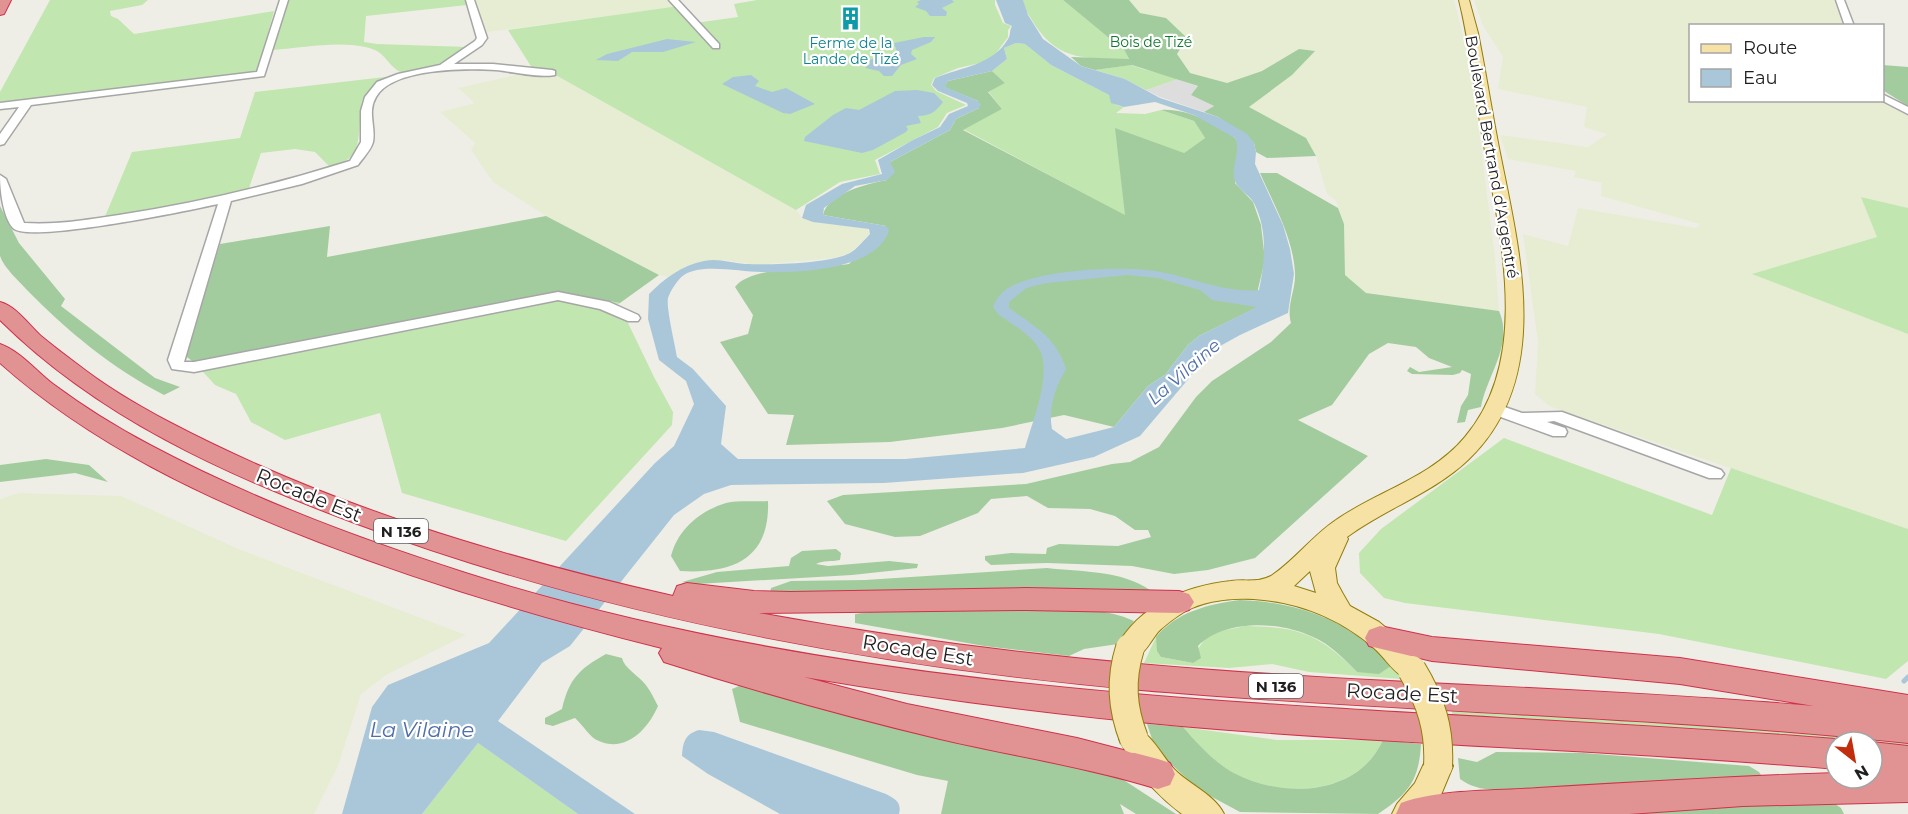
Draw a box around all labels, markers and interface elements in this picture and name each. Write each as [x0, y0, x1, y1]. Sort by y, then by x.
building icon: Ferme de la Lande de Tizé [838, 6, 864, 32]
legend [1689, 24, 1884, 102]
park label: Bois de Tizé [1110, 33, 1192, 51]
place label: Ferme de la Lande de Tizé [803, 34, 899, 68]
street label: Boulevard Bertrand d'Argentré [1461, 34, 1523, 280]
text: Route [1743, 37, 1797, 59]
text: Eau [1743, 67, 1778, 89]
water label: La Vilaine [1143, 334, 1225, 410]
street label: Rocade Est [253, 463, 365, 527]
road number: N 136 [374, 519, 428, 543]
street label: Rocade Est [861, 629, 975, 671]
road number: N 136 [1249, 674, 1303, 698]
street label: Rocade Est [1345, 678, 1459, 708]
water label: La Vilaine [370, 717, 474, 742]
north arrow [1824, 730, 1884, 790]
text: N [1851, 761, 1872, 784]

